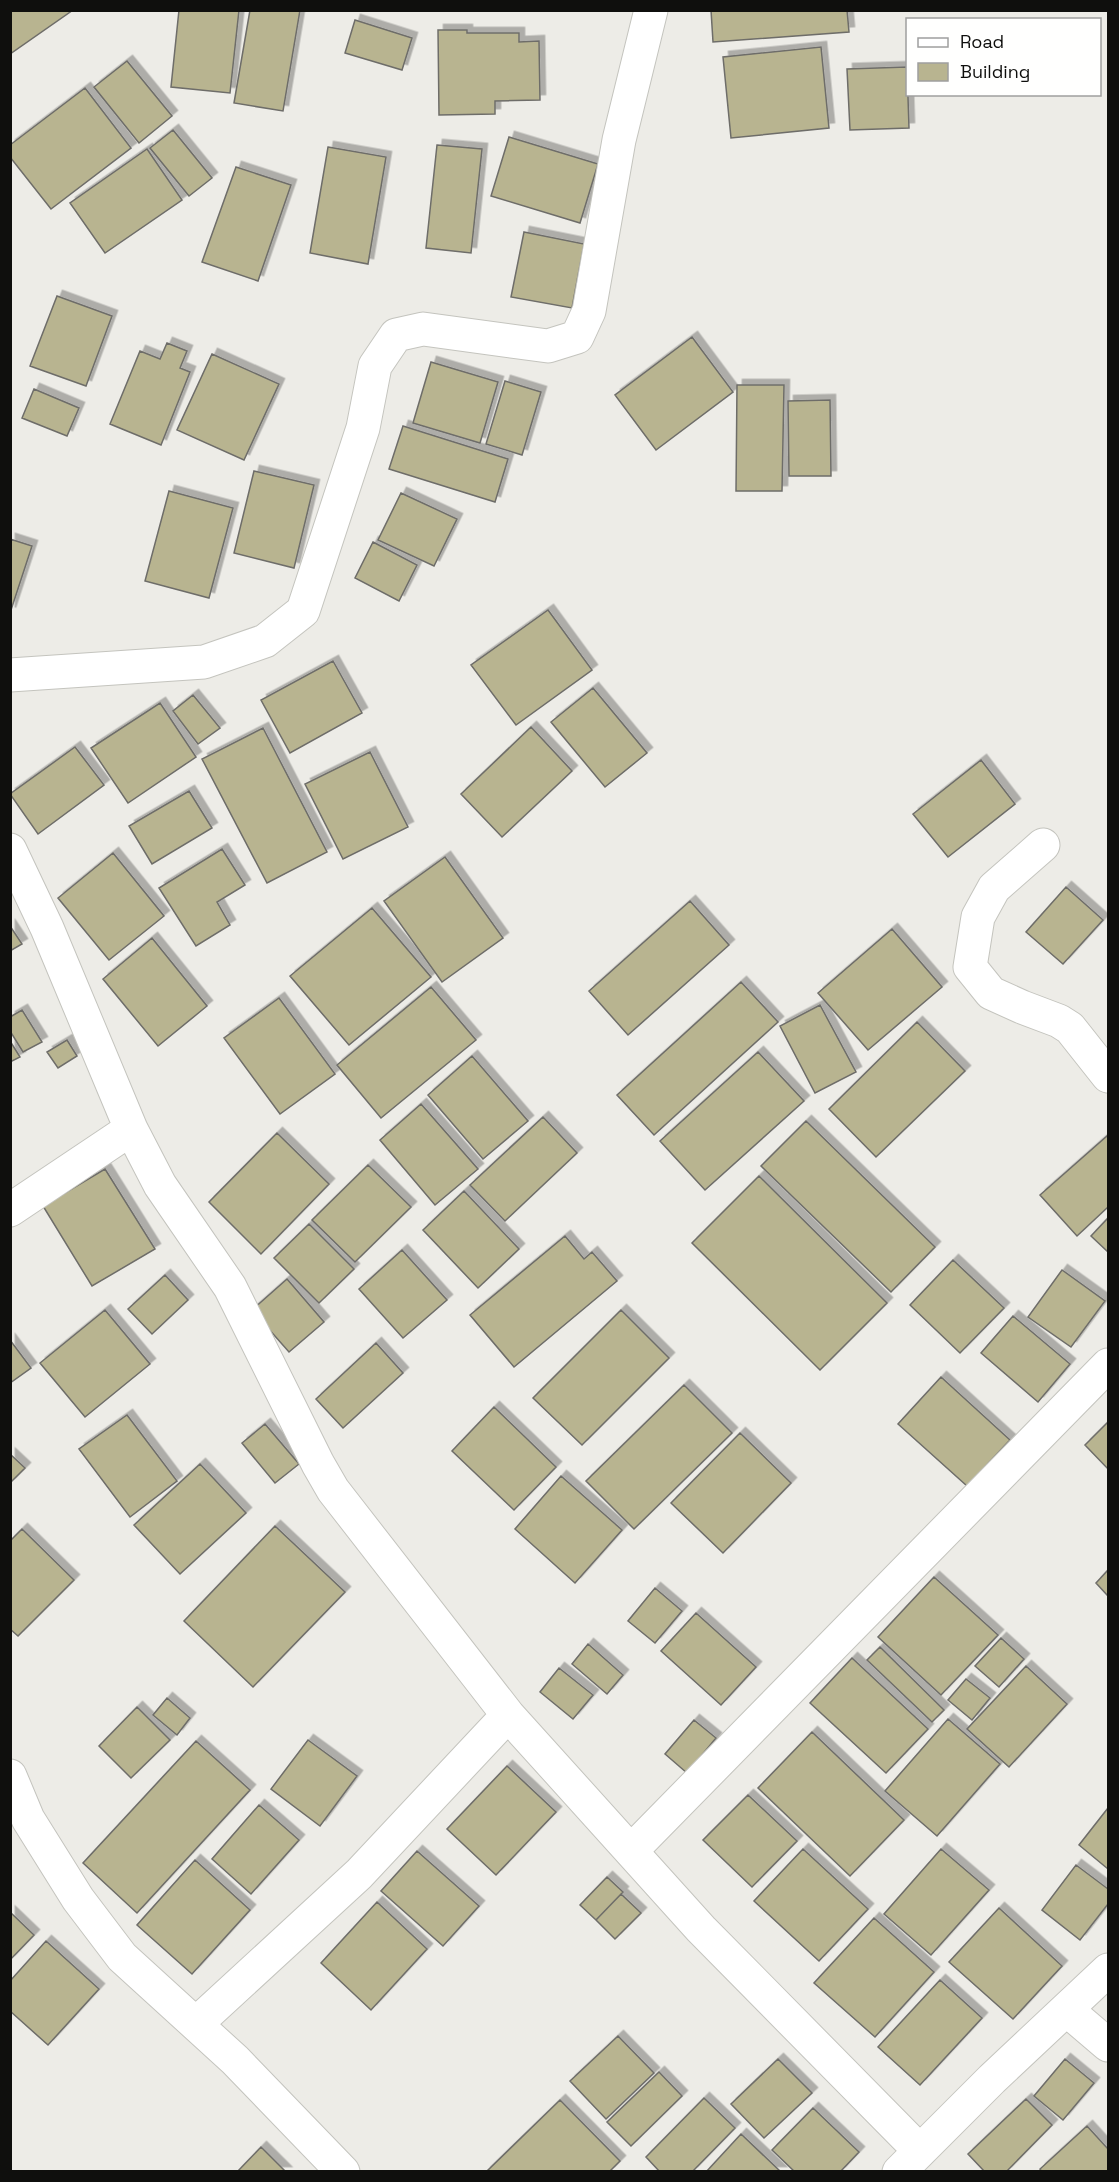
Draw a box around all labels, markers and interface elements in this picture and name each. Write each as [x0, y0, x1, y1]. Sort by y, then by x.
legend [906, 18, 1101, 96]
text: Road [960, 30, 1004, 53]
text: Building [960, 60, 1030, 83]

